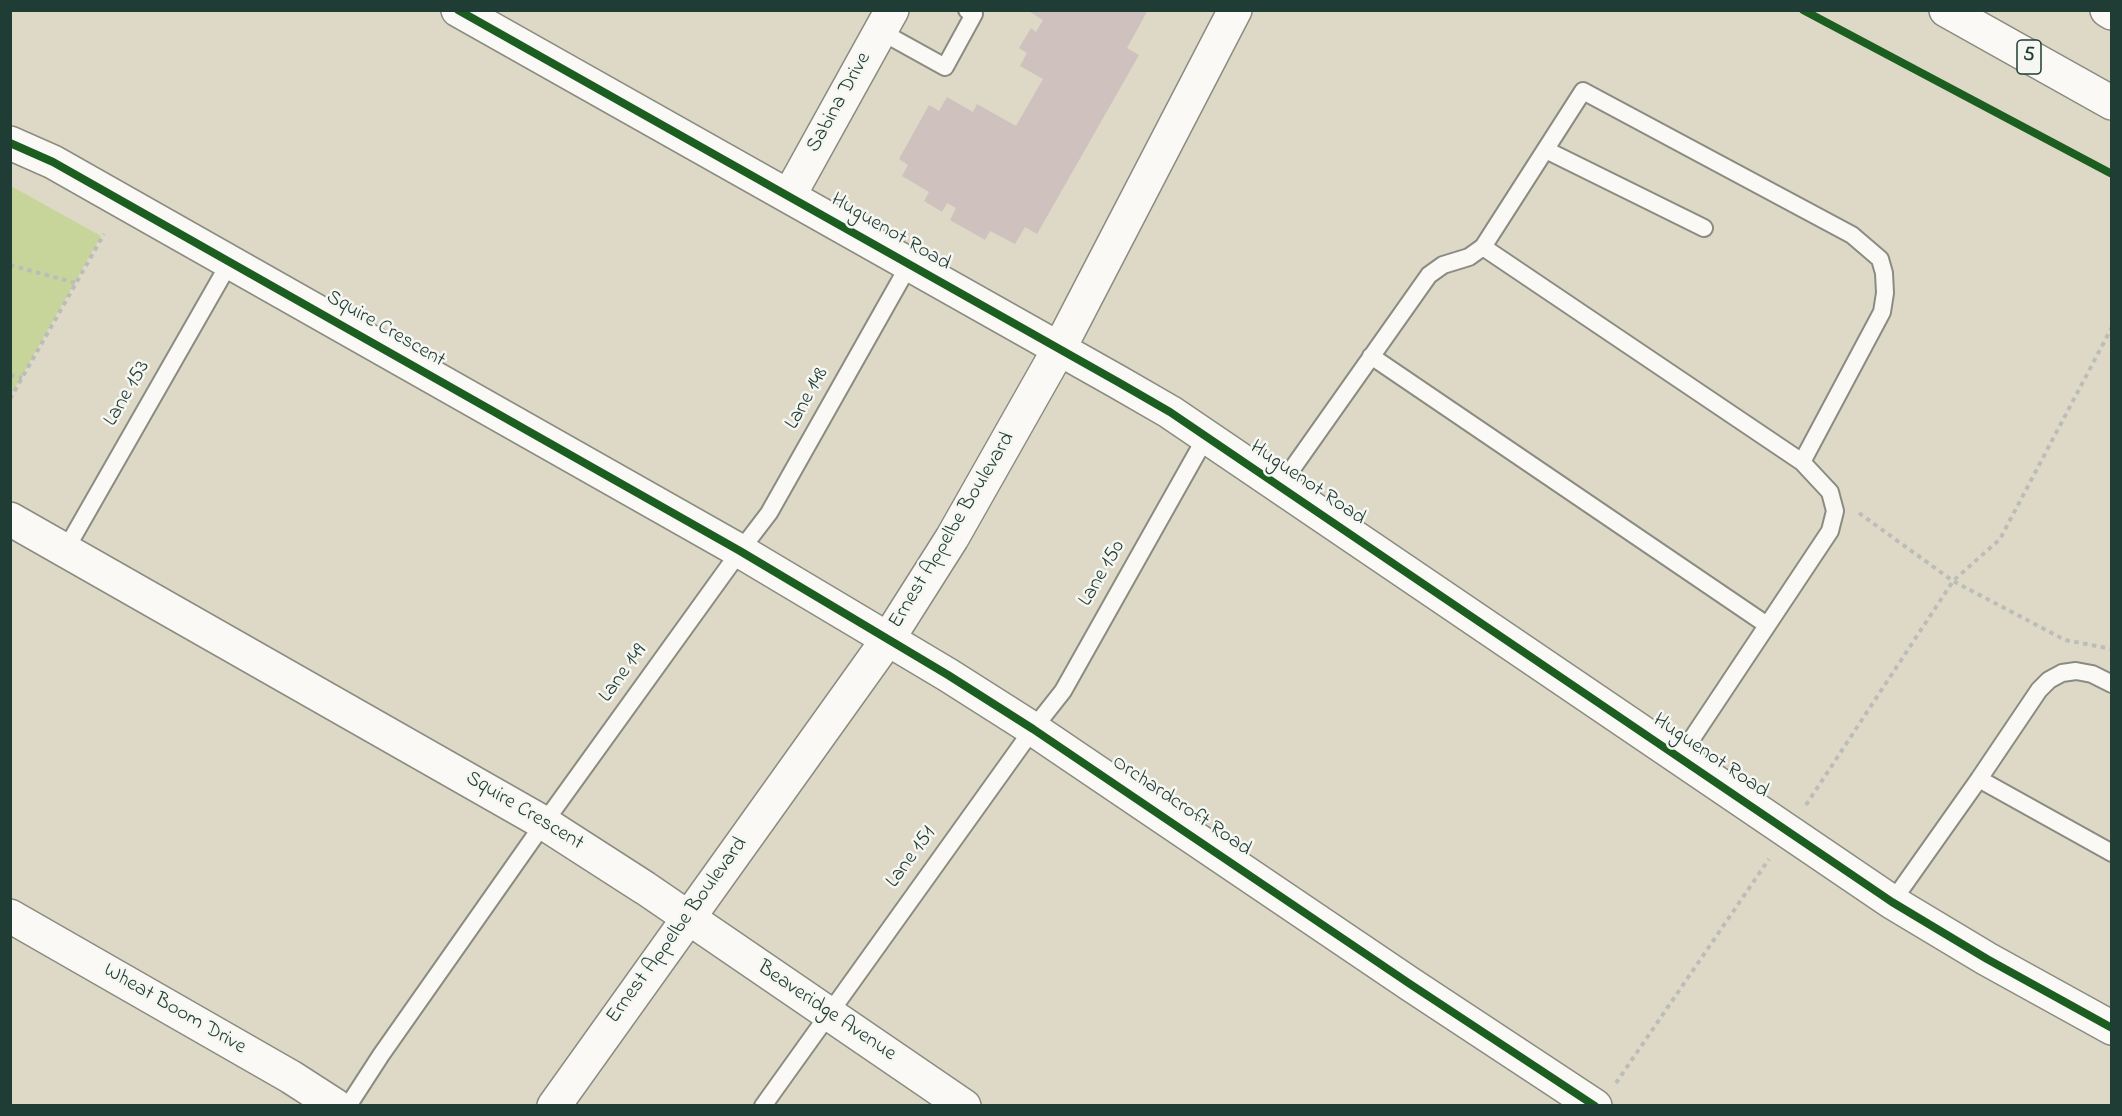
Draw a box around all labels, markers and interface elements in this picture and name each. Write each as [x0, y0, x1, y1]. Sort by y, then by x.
road number: 5 [2017, 40, 2041, 74]
street label: Sabina Drive [802, 49, 878, 157]
street label: Huguenot Road [826, 189, 954, 277]
street label: Squire Crescent [321, 286, 449, 374]
street label: Lane 153 [99, 357, 157, 431]
street label: Lane 148 [781, 363, 835, 435]
street label: Ernest Appelbe Boulevard [884, 428, 1022, 634]
street label: Huguenot Road [1244, 436, 1370, 532]
street label: Lane 150 [1074, 537, 1132, 611]
street label: Lane 149 [594, 640, 654, 708]
street label: Huguenot Road [1647, 709, 1773, 805]
street label: Orchardcroft Road [1106, 751, 1256, 863]
street label: Squire Crescent [460, 767, 588, 857]
street label: Lane 151 [881, 822, 943, 894]
street label: Ernest Appelbe Boulevard [602, 833, 754, 1029]
street label: Beaveridge Avenue [752, 956, 900, 1068]
street label: Wheat Boom Drive [98, 959, 250, 1061]

